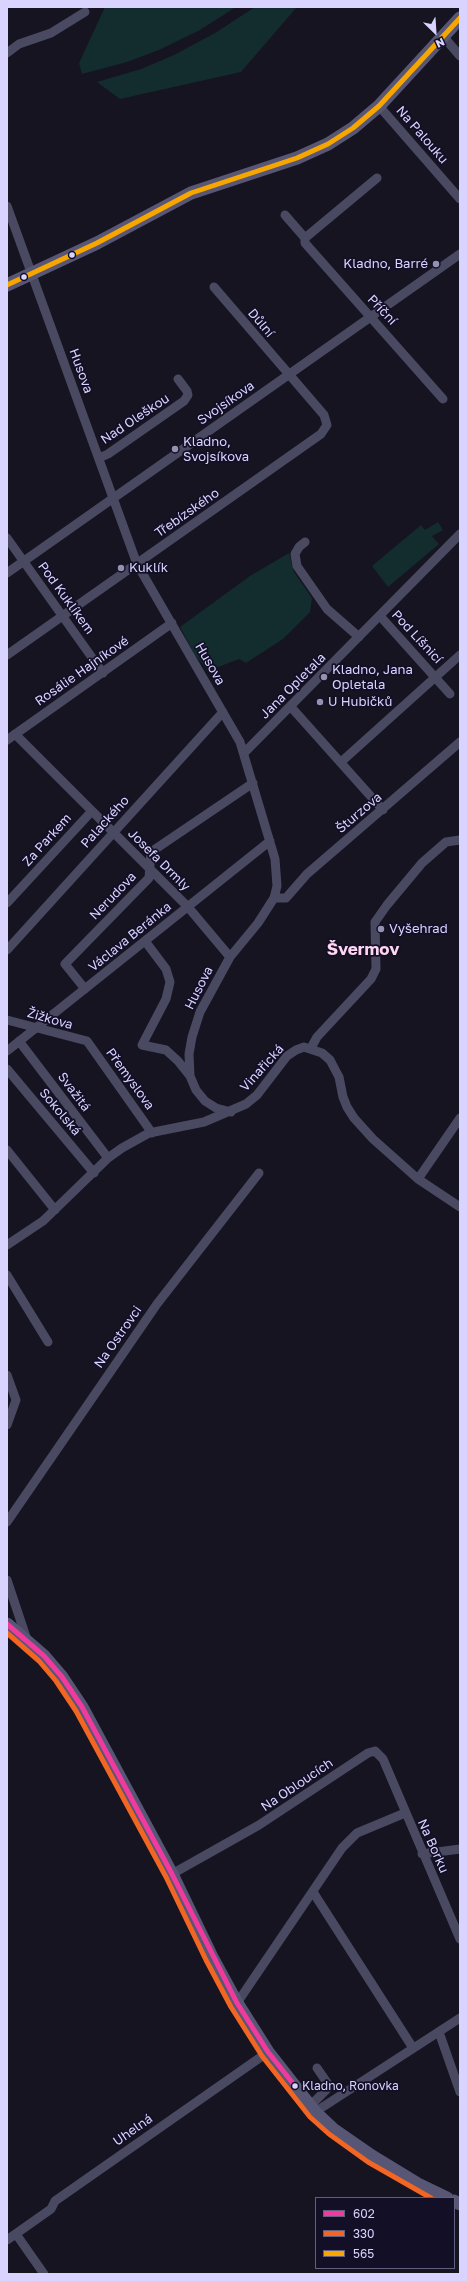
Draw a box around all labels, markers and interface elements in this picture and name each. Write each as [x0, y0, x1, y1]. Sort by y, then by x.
north arrow [415, 12, 455, 52]
text: N [434, 36, 447, 51]
street label: Na Palouku [393, 103, 451, 167]
unlabelled marker [67, 250, 77, 260]
place label: Kladno, Barré [343, 256, 428, 272]
marker: Kladno, Barré [431, 259, 441, 269]
unlabelled marker [19, 272, 29, 282]
street label: Příční [364, 292, 400, 328]
street label: Důlní [245, 305, 277, 341]
street label: Husova [66, 347, 96, 395]
street label: Svojsíkova [194, 378, 258, 428]
street label: Nad Oleškou [98, 390, 172, 448]
place label: Kladno, Svojsíkova [183, 434, 249, 465]
marker: Kladno, Svojsíkova [170, 444, 180, 454]
street label: Třebízského [152, 485, 222, 541]
street label: Pod Kuklíkem [35, 559, 97, 637]
place label: Kuklík [129, 560, 168, 576]
marker: Kuklík [116, 563, 126, 573]
street label: Pod Líšnicí [388, 607, 446, 667]
street label: Rosálie Hajníkové [32, 633, 132, 709]
street label: Husova [192, 640, 228, 688]
street label: Jana Opletala [257, 650, 329, 722]
place label: Kladno, Jana Opletala [332, 662, 413, 693]
marker: Kladno, Jana Opletala [319, 672, 329, 682]
place label: U Hubičků [328, 694, 392, 710]
marker: U Hubičků [315, 697, 325, 707]
street label: Šturzova [333, 789, 385, 837]
street label: Palackého [78, 793, 132, 851]
street label: Za Parkem [19, 811, 75, 869]
street label: Josefa Drmly [125, 826, 193, 894]
street label: Nerudova [87, 869, 139, 923]
street label: Václava Beránka [85, 899, 175, 975]
place label: Vyšehrad [389, 921, 448, 937]
marker: Vyšehrad [376, 924, 386, 934]
district label: Švermov [327, 940, 399, 960]
street label: Husova [182, 964, 216, 1012]
street label: Žižkova [25, 1005, 75, 1033]
street label: Vinařická [237, 1041, 287, 1095]
street label: Přemyslova [102, 1045, 158, 1113]
street label: Svažitá [54, 1069, 94, 1115]
street label: Sokolská [36, 1085, 84, 1139]
street label: Na Ostrovci [91, 1303, 145, 1371]
street label: Na Obloucích [258, 1755, 336, 1815]
street label: Na Borku [414, 1817, 452, 1875]
place label: Kladno, Ronovka [302, 2079, 399, 2093]
marker: Kladno, Ronovka [290, 2081, 300, 2091]
street label: Uhelná [110, 2111, 156, 2149]
legend [315, 2197, 455, 2269]
text: 602 [353, 2206, 375, 2221]
text: 330 [353, 2226, 374, 2241]
text: 565 [353, 2246, 374, 2261]

